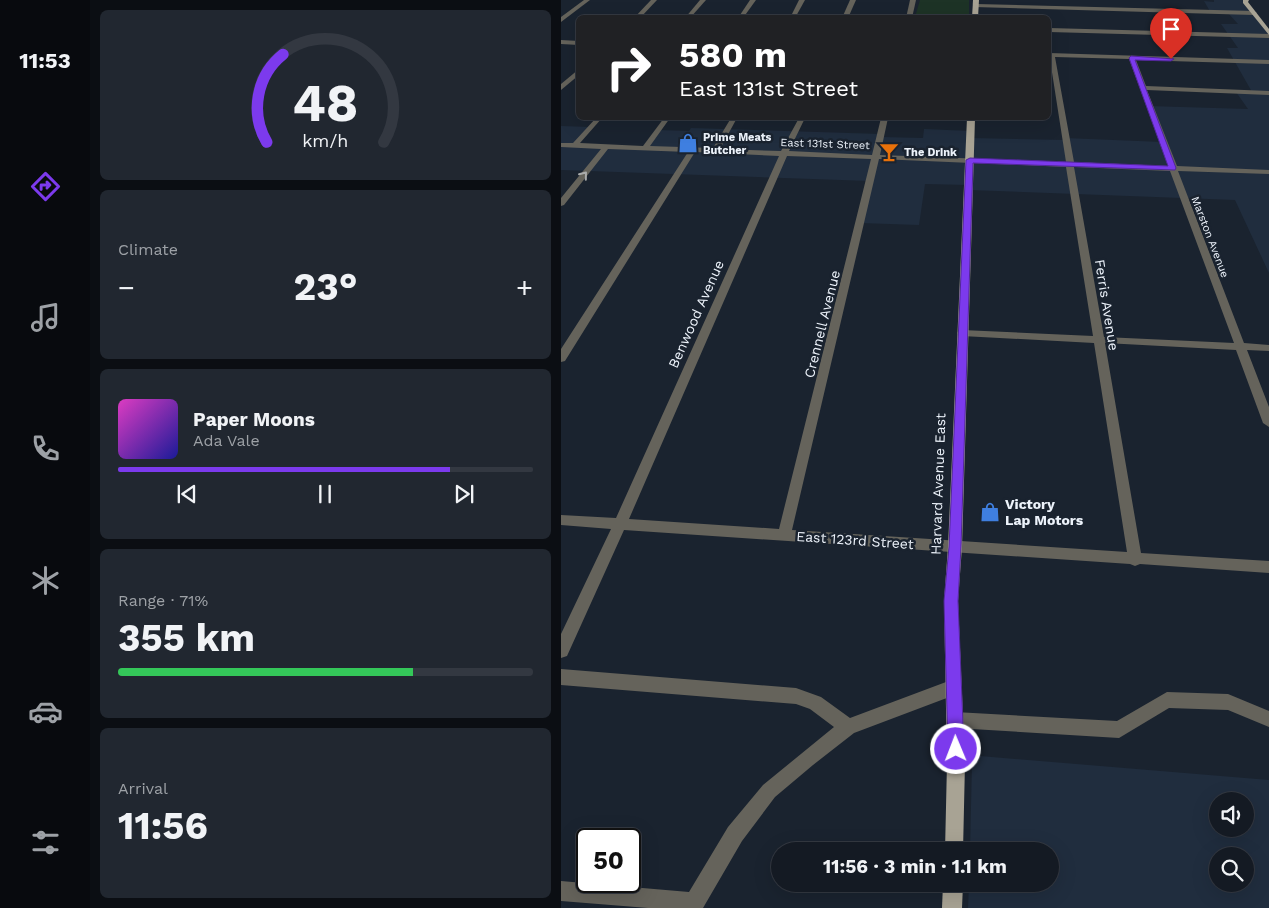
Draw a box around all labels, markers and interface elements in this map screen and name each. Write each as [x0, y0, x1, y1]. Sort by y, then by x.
pin [1150, 8, 1192, 59]
icon: arrive [1157, 15, 1185, 43]
text: 580 m [679, 34, 787, 76]
icon: right [596, 35, 661, 100]
text: 11:53 [19, 48, 71, 73]
text: 48 [292, 73, 359, 134]
text: East 131st Street [679, 76, 858, 101]
text: km/h [302, 130, 349, 151]
place label: Prime Meats Butcher [703, 131, 771, 157]
shop icon: Prime Meats Butcher [677, 132, 699, 154]
street label: East 131st Street [780, 136, 870, 152]
bar icon: The Drink [878, 141, 900, 163]
place label: The Drink [904, 146, 957, 159]
icon: directions [28, 169, 63, 204]
one-way arrow [579, 171, 588, 180]
street label: Marston Avenue [1189, 195, 1231, 279]
text: Climate [118, 240, 178, 259]
street label: Benwood Avenue [665, 257, 727, 371]
street label: Ferris Avenue [1092, 258, 1122, 352]
text: 23° [294, 265, 358, 309]
street label: Crennell Avenue [801, 269, 843, 379]
text: − [118, 271, 135, 304]
text: + [516, 271, 533, 304]
icon: music [28, 300, 63, 335]
text: Paper Moons [193, 408, 315, 431]
street label: Harvard Avenue East [928, 413, 948, 555]
icon: phone [28, 431, 63, 466]
text: Ada Vale [193, 431, 260, 450]
icon: previous [173, 480, 201, 508]
icon: pause [311, 480, 339, 508]
icon: next [450, 480, 478, 508]
place label: Victory Lap Motors [1005, 496, 1084, 528]
shop icon: Victory Lap Motors [979, 501, 1001, 523]
street label: East 123rd Street [796, 528, 914, 552]
icon: climate [28, 563, 63, 598]
text: Range · 71% [118, 591, 208, 610]
text: 355 km [118, 616, 255, 660]
icon: car [28, 694, 63, 729]
position arrow [929, 722, 981, 774]
text: Arrival [118, 779, 168, 798]
map controls [1209, 792, 1254, 892]
button: sound [1209, 792, 1254, 837]
text: 11:56 [118, 804, 208, 848]
icon: filters [28, 825, 63, 860]
speed limit sign: 50 [576, 828, 641, 893]
button: search [1209, 847, 1254, 892]
text: 11:56 · 3 min · 1.1 km [823, 855, 1007, 878]

